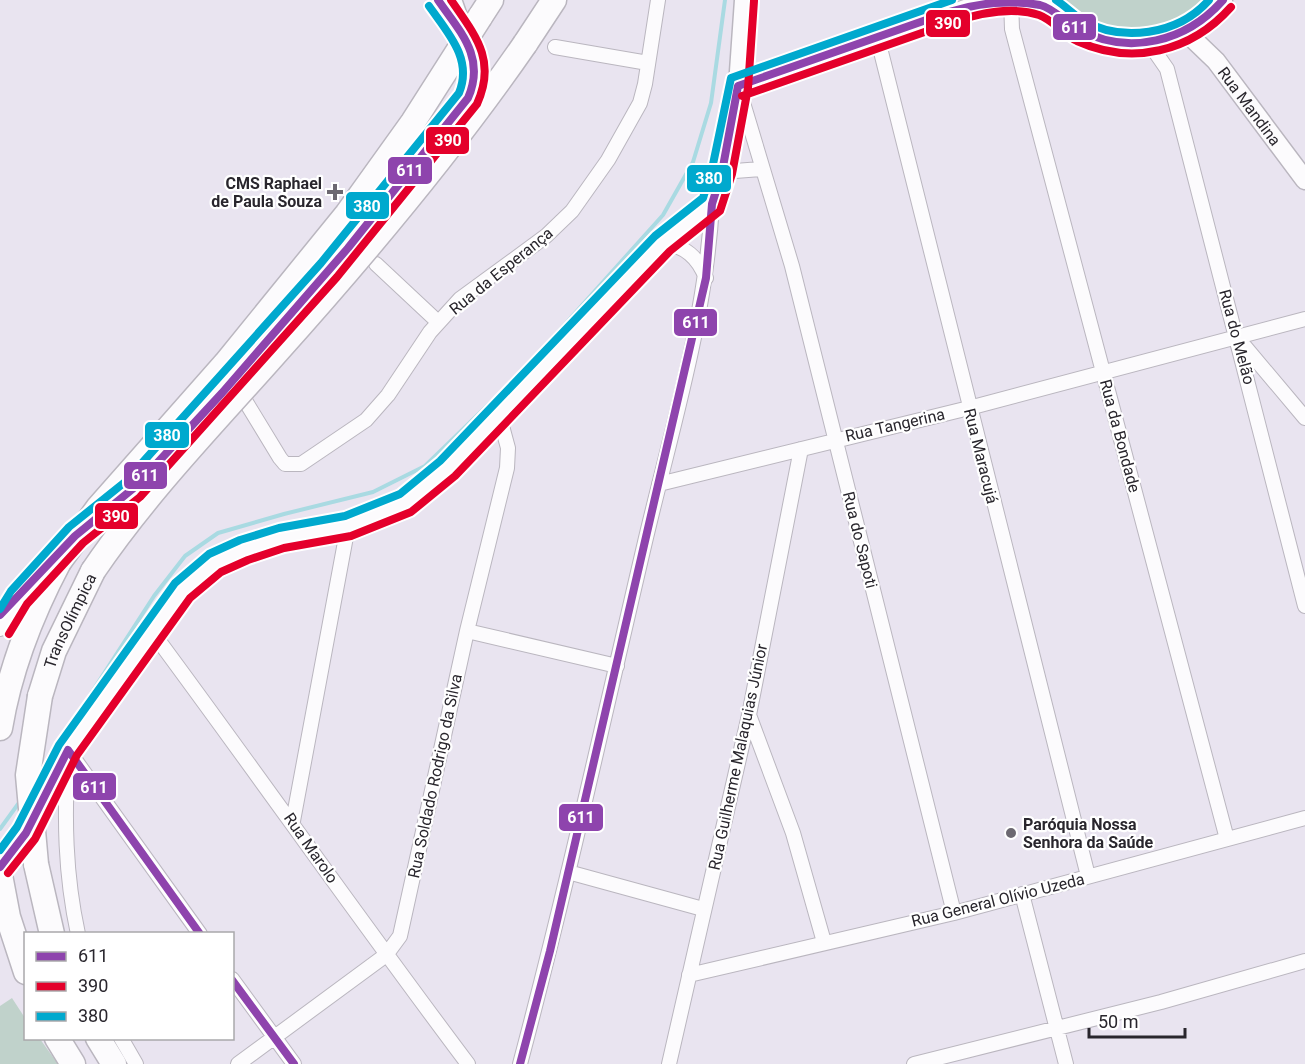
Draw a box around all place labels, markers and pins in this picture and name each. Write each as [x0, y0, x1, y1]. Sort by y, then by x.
place label: CMS Raphael de Paula Souza [211, 174, 322, 211]
marker: CMS Raphael de Paula Souza [326, 183, 344, 201]
place label: Paróquia Nossa Senhora da Saúde [1023, 815, 1154, 852]
marker: Paróquia Nossa Senhora da Saúde [1004, 826, 1018, 840]

